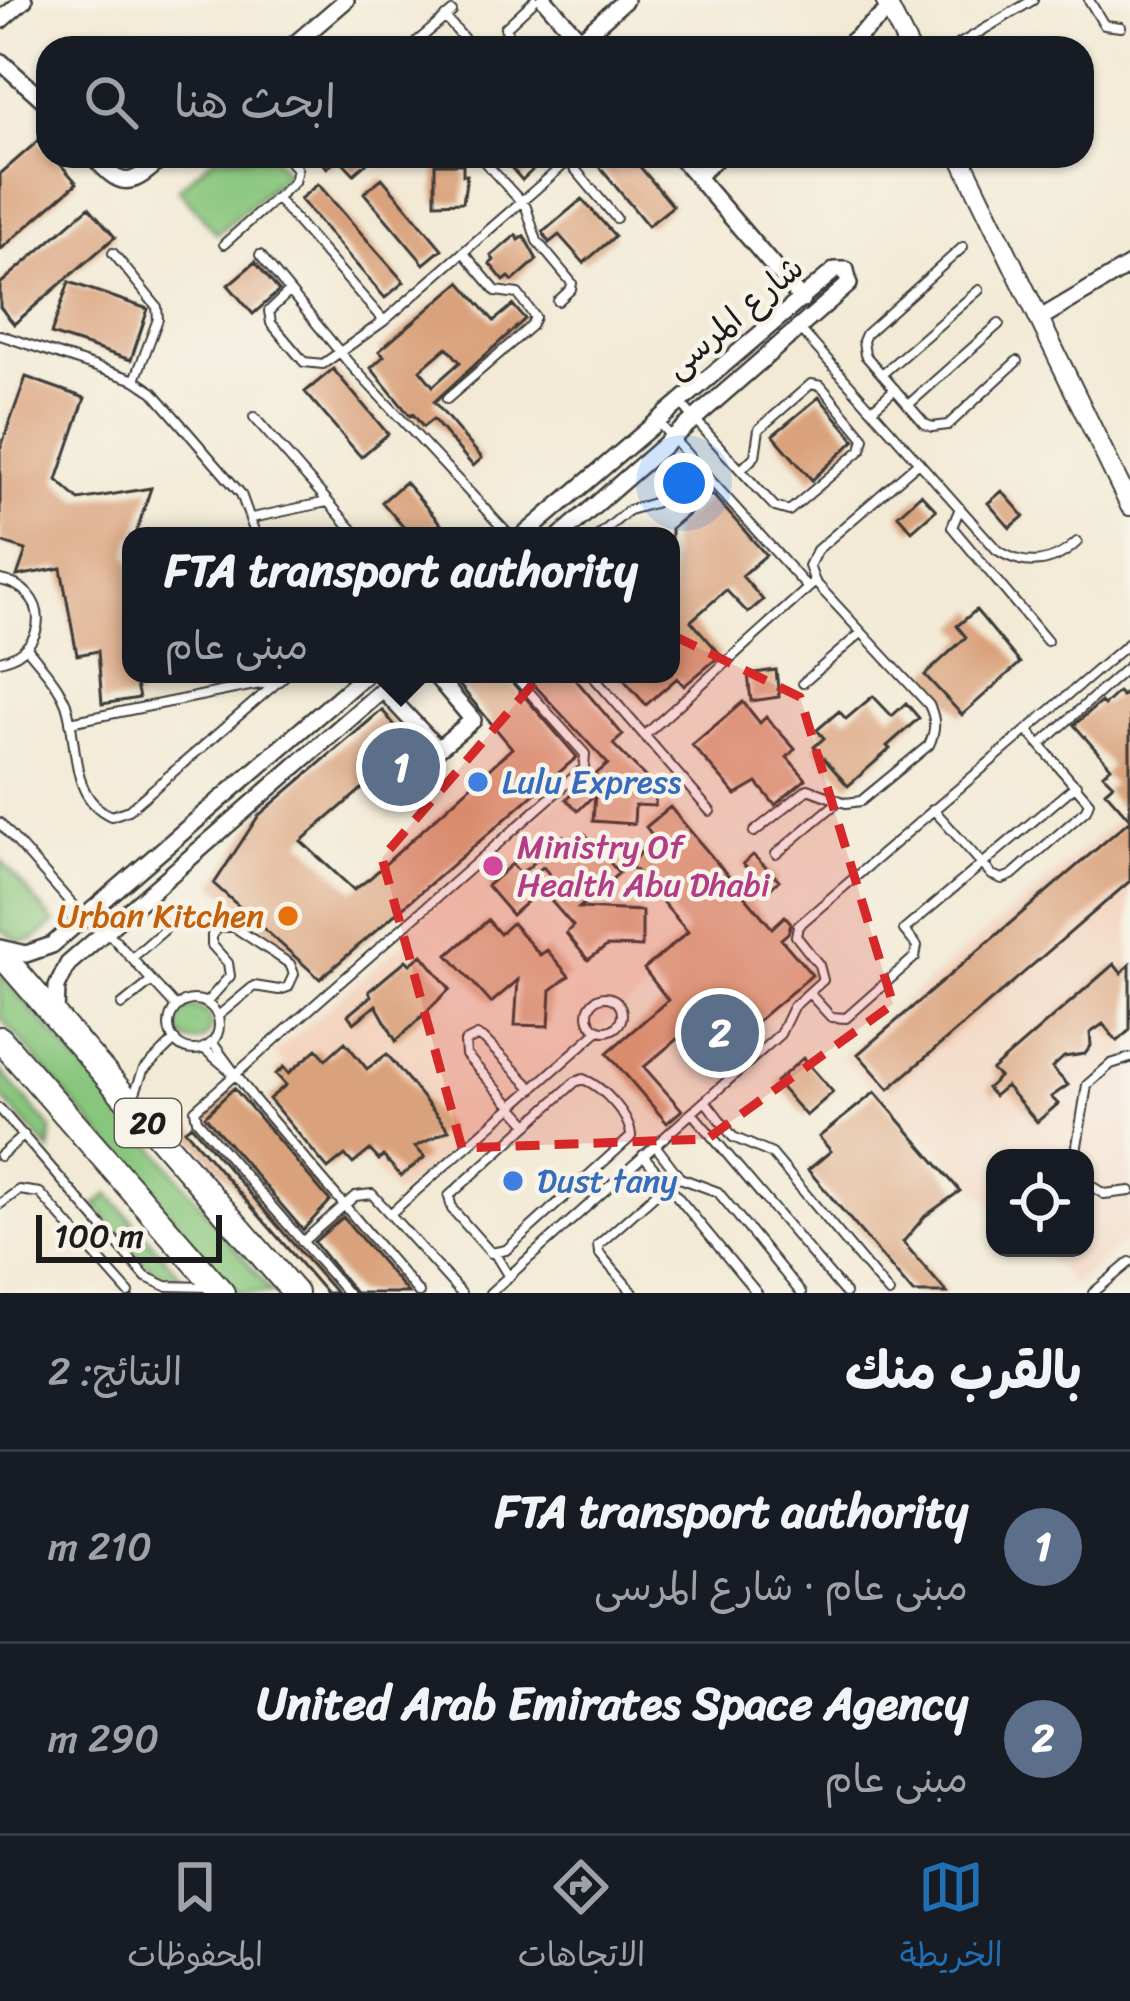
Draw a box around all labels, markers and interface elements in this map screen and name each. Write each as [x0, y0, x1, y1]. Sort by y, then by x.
search box [36, 36, 1094, 168]
text: ابحث هنا [174, 62, 336, 142]
icon: search [78, 69, 144, 135]
street label: شارع المرسى [651, 240, 817, 394]
your location [654, 453, 714, 513]
popup [122, 527, 680, 683]
text: FTA transport authority [165, 531, 637, 611]
text: مبنى عام [165, 611, 308, 680]
pin: 1 [362, 722, 440, 812]
place label: Lulu Express [502, 753, 682, 811]
marker: Lulu Express [465, 769, 491, 795]
place label: Ministry Of Health Abu Dhabi [517, 818, 771, 914]
marker: Ministry Of Health Abu Dhabi [480, 853, 506, 879]
place label: Urban Kitchen [57, 887, 264, 945]
marker: Urban Kitchen [275, 903, 301, 929]
pin: 2 [681, 988, 759, 1078]
road number: 20 [115, 1099, 181, 1147]
map controls [986, 1149, 1094, 1257]
button: locate [986, 1149, 1094, 1257]
place label: Dust tany [537, 1152, 678, 1210]
marker: Dust tany [500, 1168, 526, 1194]
text: 100 m [54, 1207, 144, 1265]
scale bar [36, 1209, 222, 1262]
text: بالقرب منك [845, 1326, 1082, 1416]
text: النتائج: 2 [48, 1337, 182, 1406]
text: FTA transport authority [495, 1472, 968, 1552]
text: 210 m [48, 1512, 152, 1581]
text: 1 [1035, 1512, 1051, 1581]
text: مبنى عام · شارع المرسى [594, 1552, 968, 1621]
text: United Arab Emirates Space Agency [257, 1664, 968, 1744]
text: 290 m [48, 1704, 159, 1773]
text: 2 [1032, 1704, 1054, 1773]
text: مبنى عام [824, 1744, 968, 1813]
tab: المحفوظات [127, 1854, 263, 1984]
tab: الاتجاهات [518, 1854, 645, 1984]
tab: الخريطة [900, 1854, 1003, 1984]

